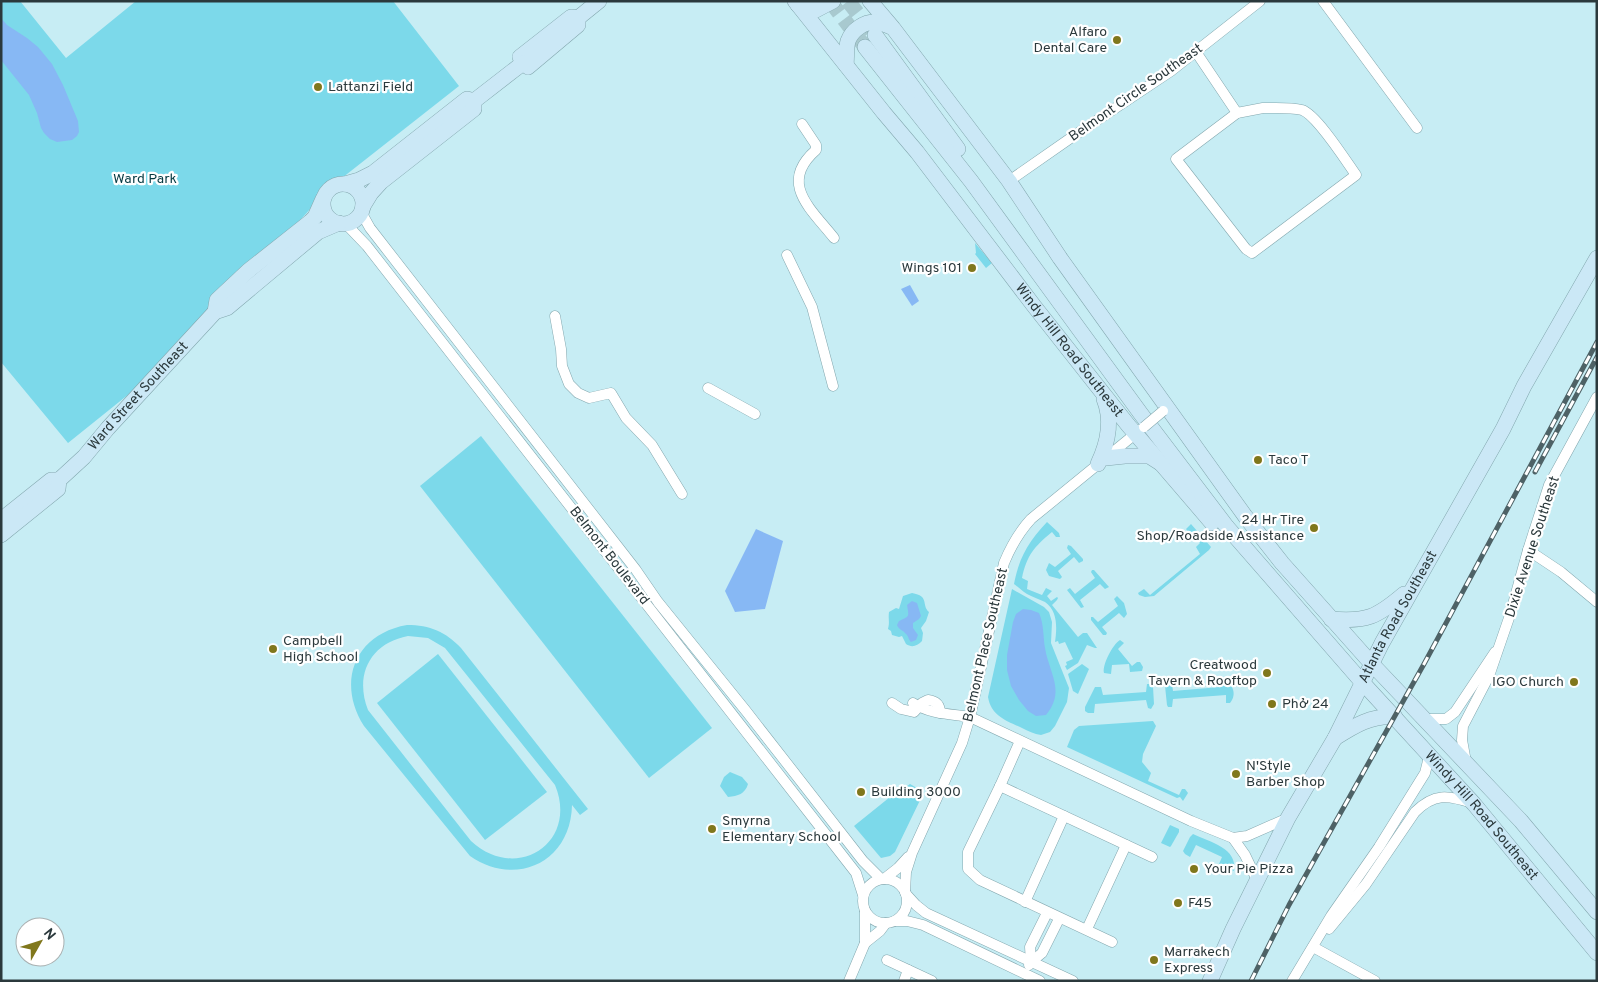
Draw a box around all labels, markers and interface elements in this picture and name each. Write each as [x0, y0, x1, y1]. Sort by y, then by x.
place label: Alfaro Dental Care [1034, 24, 1107, 57]
marker: Alfaro Dental Care [1111, 34, 1123, 46]
street label: Belmont Circle Southeast [1066, 40, 1206, 146]
place label: Lattanzi Field [328, 79, 413, 96]
marker: Lattanzi Field [312, 81, 324, 93]
park label: Ward Park [113, 171, 177, 188]
place label: Wings 101 [901, 260, 962, 277]
marker: Wings 101 [966, 262, 978, 274]
street label: Windy Hill Road Southeast [1011, 280, 1127, 420]
street label: Ward Street Southeast [85, 338, 192, 454]
place label: Taco T [1268, 452, 1309, 469]
marker: Taco T [1252, 454, 1264, 466]
street label: Dixie Avenue Southeast [1502, 474, 1564, 620]
street label: Belmont Boulevard [565, 504, 653, 608]
place label: 24 Hr Tire Shop/Roadside Assistance [1136, 512, 1304, 545]
marker: 24 Hr Tire Shop/Roadside Assistance [1308, 522, 1320, 534]
street label: Atlanta Road Southeast [1355, 548, 1441, 686]
street label: Belmont Place Southeast [960, 566, 1012, 724]
place label: Campbell High School [283, 633, 358, 666]
marker: Campbell High School [267, 643, 279, 655]
place label: Creatwood Tavern & Rooftop [1148, 657, 1257, 690]
marker: Creatwood Tavern & Rooftop [1261, 667, 1273, 679]
place label: IGO Church [1492, 674, 1564, 691]
marker: IGO Church [1568, 676, 1580, 688]
place label: Phở 24 [1282, 696, 1329, 713]
marker: Phở 24 [1266, 698, 1278, 710]
street label: Windy Hill Road Southeast [1421, 747, 1542, 884]
place label: N'Style Barber Shop [1246, 758, 1325, 791]
marker: N'Style Barber Shop [1230, 768, 1242, 780]
place label: Building 3000 [871, 784, 961, 801]
marker: Building 3000 [855, 786, 867, 798]
place label: Smyrna Elementary School [722, 813, 841, 846]
marker: Smyrna Elementary School [706, 823, 718, 835]
place label: Your Pie Pizza [1204, 861, 1293, 878]
marker: Your Pie Pizza [1188, 863, 1200, 875]
place label: F45 [1188, 895, 1212, 912]
marker: F45 [1172, 897, 1184, 909]
north arrow [15, 917, 65, 967]
text: N [39, 926, 59, 944]
place label: Marrakech Express [1164, 944, 1230, 977]
marker: Marrakech Express [1148, 954, 1160, 966]

